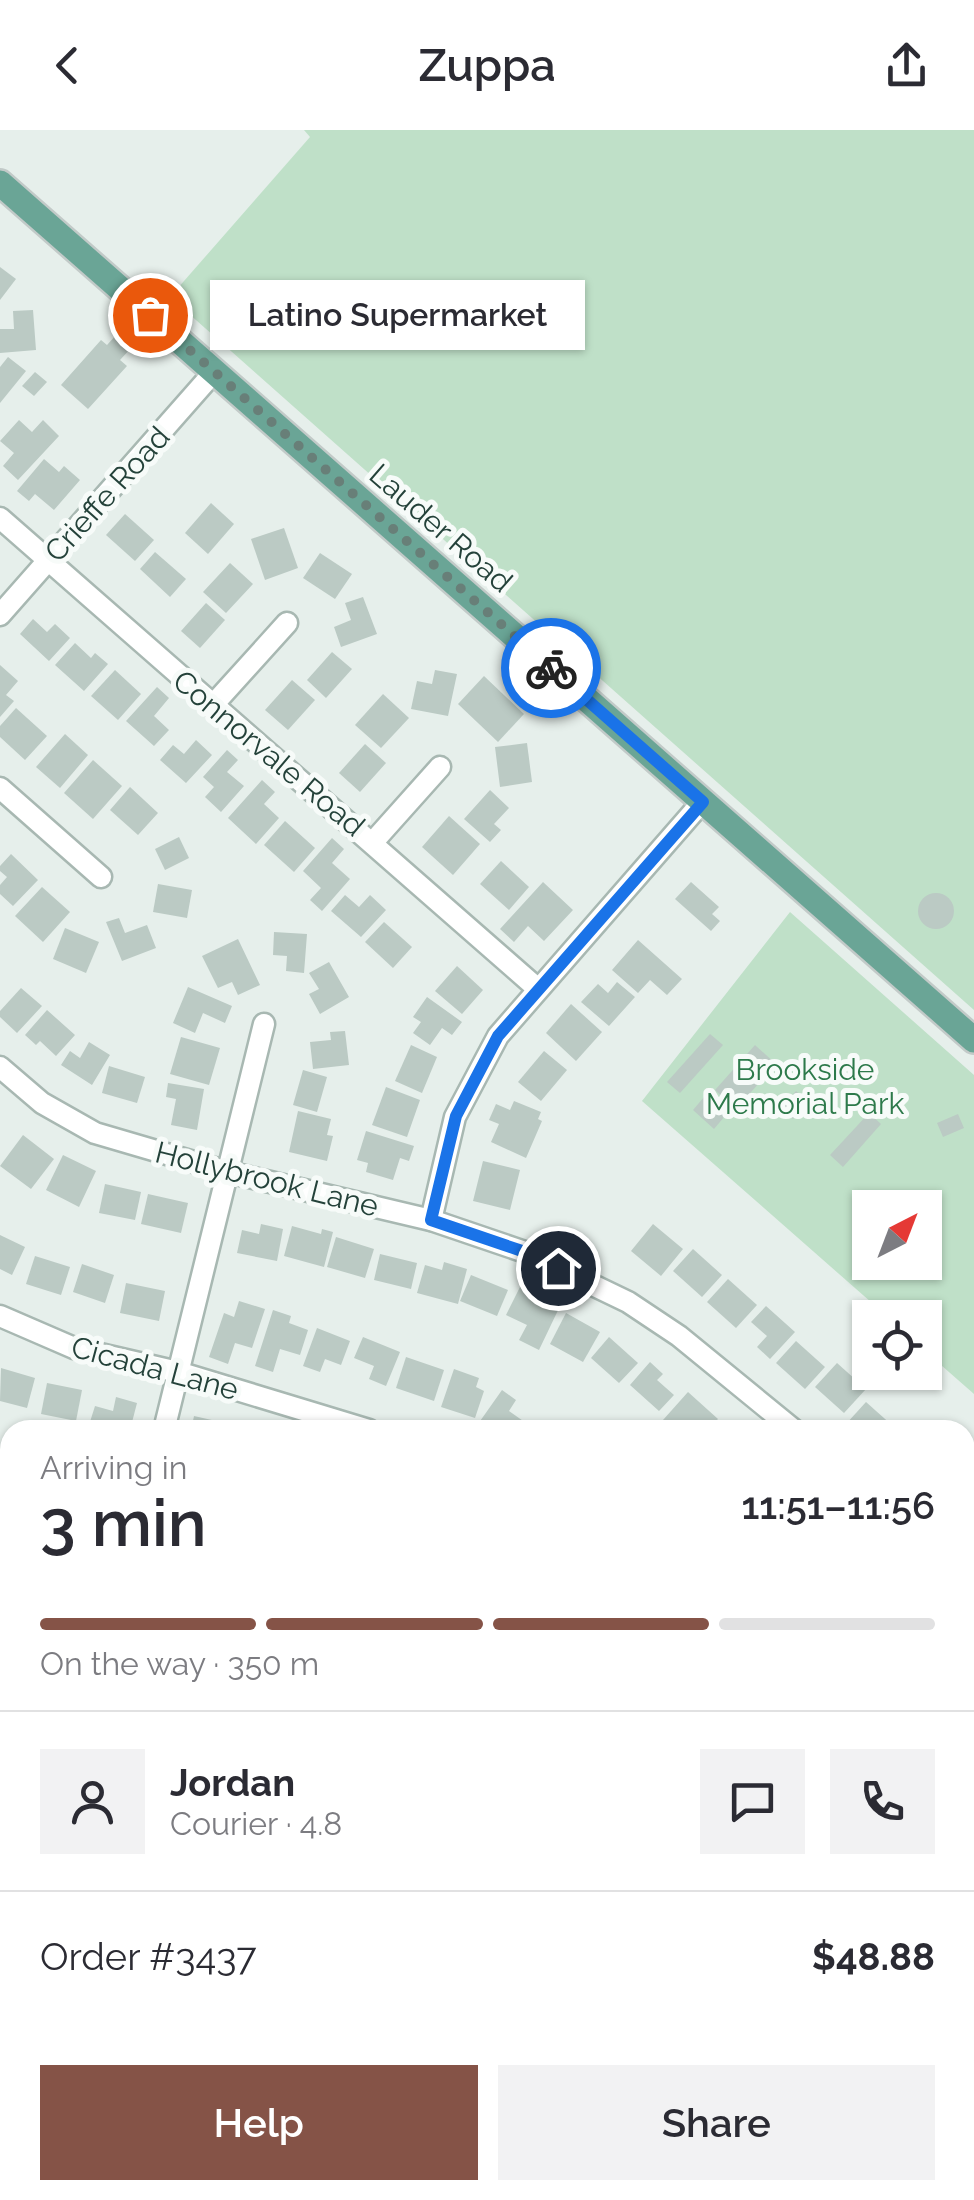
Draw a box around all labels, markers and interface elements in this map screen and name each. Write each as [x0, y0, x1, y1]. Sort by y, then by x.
icon: back [40, 38, 95, 93]
icon: share [879, 38, 934, 93]
text: Zuppa [418, 39, 556, 92]
pin [108, 273, 193, 358]
callout: Latino Supermarket [210, 280, 585, 350]
icon: bag [123, 288, 178, 343]
text: Latino Supermarket [248, 296, 547, 333]
street label: Crieffe Road [37, 419, 177, 569]
street label: Lauder Road [363, 457, 519, 599]
courier [501, 618, 601, 718]
icon: bike [524, 641, 579, 696]
street label: Connorvale Road [166, 663, 372, 843]
park label: Brookside Memorial Park [706, 1052, 904, 1121]
street label: Hollybrook Lane [152, 1134, 382, 1224]
north arrow [852, 1190, 942, 1280]
map controls [852, 1190, 942, 1390]
pin [516, 1226, 601, 1311]
icon: home [531, 1241, 586, 1296]
button: locate [852, 1300, 942, 1390]
street label: Cicada Lane [68, 1329, 242, 1407]
text: Arriving in [40, 1449, 187, 1486]
text: 11:51–11:56 [741, 1483, 935, 1528]
text: 3 min [40, 1485, 207, 1561]
text: On the way · 350 m [40, 1645, 319, 1682]
button: person [40, 1749, 145, 1854]
button: chat [700, 1749, 805, 1854]
button: phone [830, 1749, 935, 1854]
text: Jordan [170, 1760, 295, 1805]
text: Courier · 4.8 [170, 1805, 342, 1842]
text: Order #3437 [40, 1934, 257, 1979]
text: $48.88 [812, 1934, 935, 1979]
button: Help [40, 2065, 478, 2180]
button: Share [498, 2065, 935, 2180]

